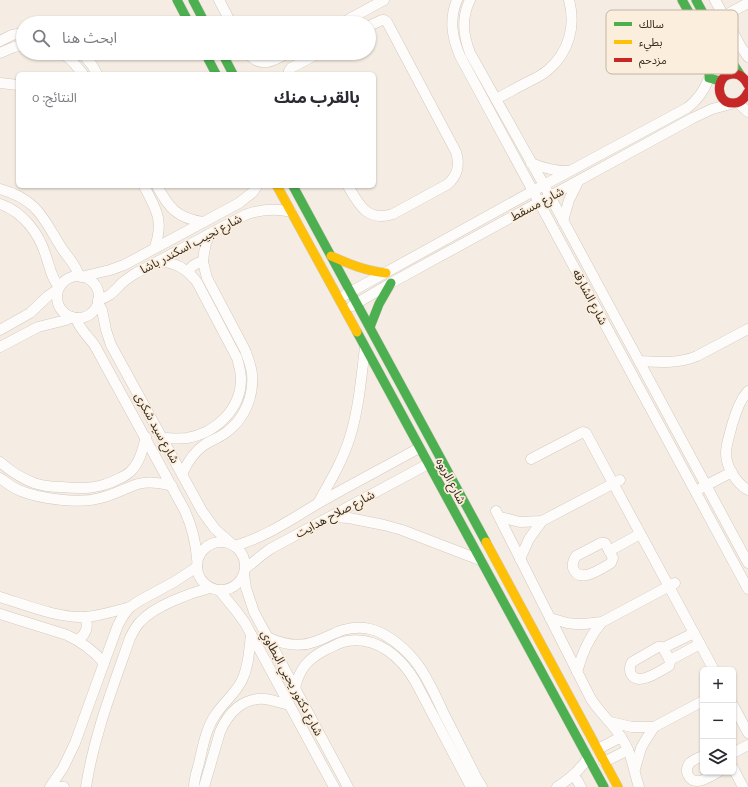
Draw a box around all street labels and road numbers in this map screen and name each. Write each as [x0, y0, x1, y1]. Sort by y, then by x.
street label: شارع مسقط [508, 184, 567, 226]
street label: شارع نجيب اسكندر باشا [138, 211, 245, 278]
street label: شارع الشارقه [568, 267, 611, 328]
street label: شارع سيد شكرى [130, 390, 182, 467]
street label: شارع الربوه [431, 456, 469, 507]
street label: شارع صلاح هدايت [293, 487, 378, 542]
street label: شارع دكتور يحيي البطاوي [256, 628, 326, 740]

